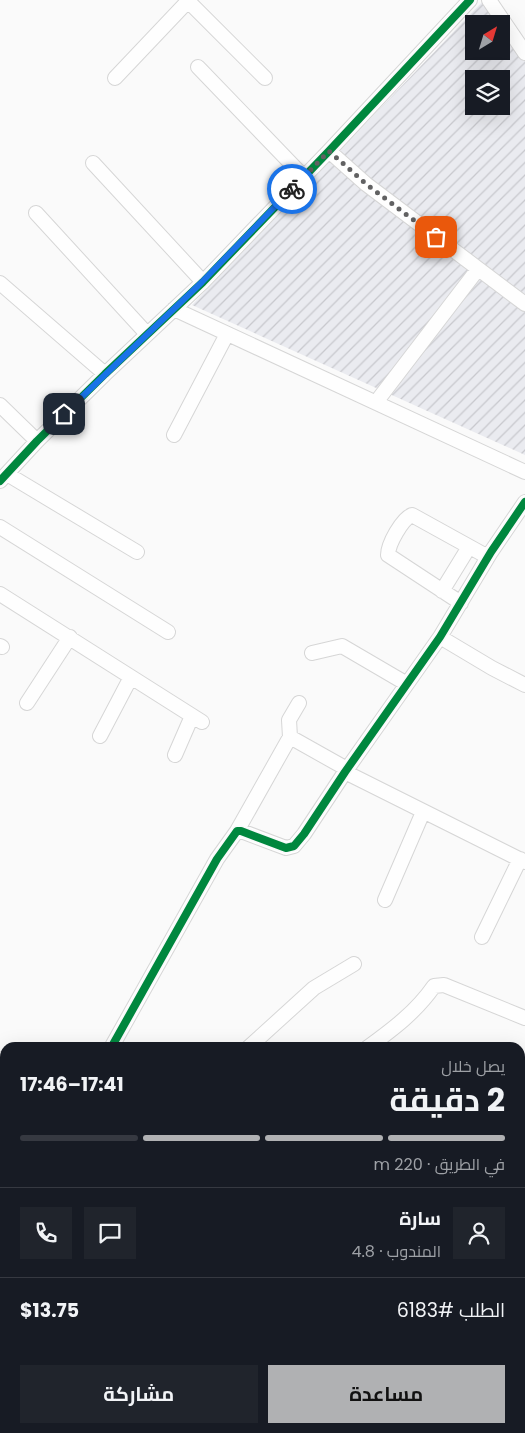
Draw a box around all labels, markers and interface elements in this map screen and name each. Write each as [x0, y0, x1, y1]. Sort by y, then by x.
north arrow [465, 15, 510, 60]
map controls [465, 15, 510, 115]
button: layers [465, 70, 510, 115]
courier [267, 164, 317, 214]
icon: bike [278, 175, 306, 203]
pin [415, 216, 457, 258]
icon: bag [422, 223, 450, 251]
pin [43, 393, 85, 435]
icon: home [50, 400, 78, 428]
text: يصل خلال [441, 1055, 505, 1078]
text: 17:41–17:46 [20, 1071, 124, 1098]
text: 2 دقيقة [389, 1077, 505, 1122]
text: في الطريق · 220 m [374, 1153, 505, 1176]
text: سارة [399, 1205, 441, 1232]
button: phone [20, 1207, 72, 1259]
button: chat [84, 1207, 136, 1259]
button: person [453, 1207, 505, 1259]
text: المندوب · 4.8 [351, 1240, 441, 1263]
text: $13.75 [20, 1297, 79, 1324]
text: الطلب #6183 [397, 1297, 505, 1324]
button: مشاركة [20, 1365, 258, 1423]
button: مساعدة [268, 1365, 505, 1423]

